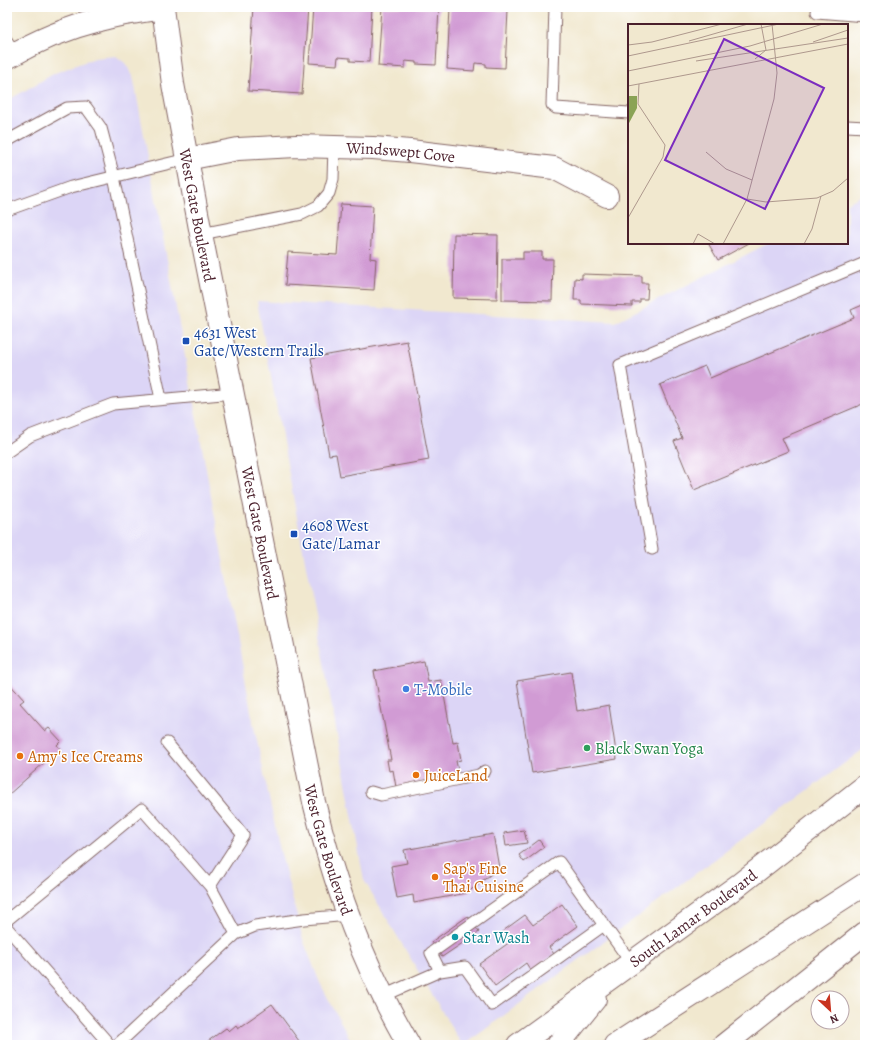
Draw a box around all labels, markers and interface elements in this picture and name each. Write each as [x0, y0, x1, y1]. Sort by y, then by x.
inset map [628, 24, 848, 244]
street label: Windswept Cove [345, 137, 456, 168]
street label: West Gate Boulevard [173, 146, 220, 284]
place label: 4631 West Gate/Western Trails [194, 322, 324, 362]
marker: 4631 West Gate/Western Trails [181, 336, 191, 346]
street label: West Gate Boulevard [235, 464, 284, 602]
place label: 4608 West Gate/Lamar [302, 515, 380, 555]
marker: 4608 West Gate/Lamar [289, 529, 299, 539]
place label: T-Mobile [414, 679, 472, 701]
marker: T-Mobile [401, 684, 411, 694]
place label: Black Swan Yoga [595, 738, 704, 760]
marker: Black Swan Yoga [582, 743, 592, 753]
place label: Amy's Ice Creams [27, 746, 143, 768]
marker: Amy's Ice Creams [15, 751, 25, 761]
place label: JuiceLand [424, 765, 488, 787]
marker: JuiceLand [411, 770, 421, 780]
street label: West Gate Boulevard [299, 781, 358, 919]
place label: Sap's Fine Thai Cuisine [443, 858, 524, 898]
street label: South Lamar Boulevard [625, 864, 762, 973]
marker: Sap's Fine Thai Cuisine [430, 872, 440, 882]
place label: Star Wash [463, 927, 530, 949]
marker: Star Wash [450, 932, 460, 942]
north arrow [810, 990, 850, 1030]
text: N [827, 1010, 841, 1027]

